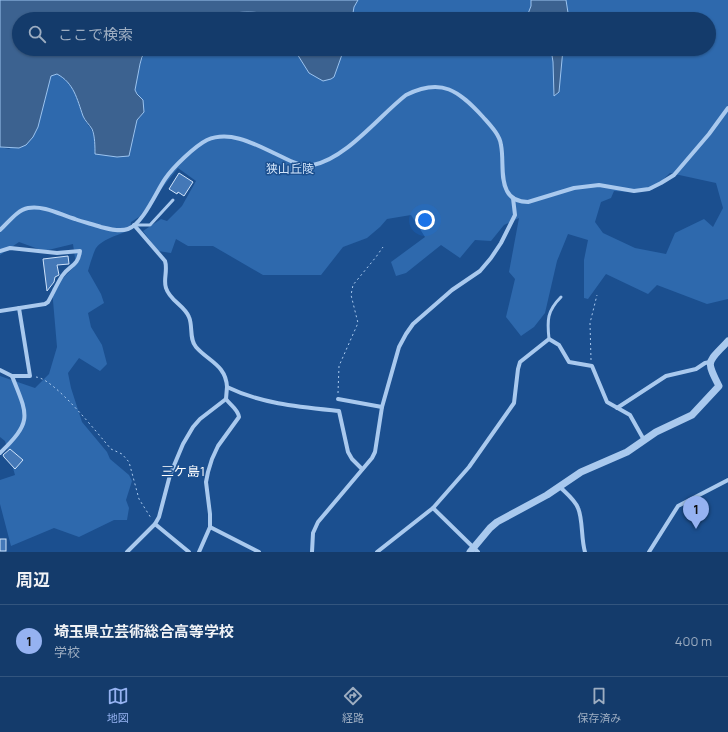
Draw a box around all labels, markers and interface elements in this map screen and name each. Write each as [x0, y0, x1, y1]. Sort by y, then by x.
search box [12, 12, 716, 56]
icon: search [26, 23, 48, 45]
text: ここで検索 [58, 24, 133, 45]
park label: 狭山丘陵 [266, 160, 314, 177]
your location [415, 210, 435, 230]
district label: 三ケ島1 [161, 462, 205, 480]
pin: 1 [683, 496, 709, 529]
text: 周辺 [16, 568, 50, 591]
text: 埼玉県立芸術総合高等学校 [54, 621, 234, 642]
text: 1 [26, 632, 32, 650]
text: 400 m [675, 632, 712, 650]
text: 学校 [54, 643, 80, 661]
tab: 地図 [107, 685, 129, 725]
tab: 経路 [342, 685, 364, 725]
tab: 保存済み [577, 685, 621, 725]

